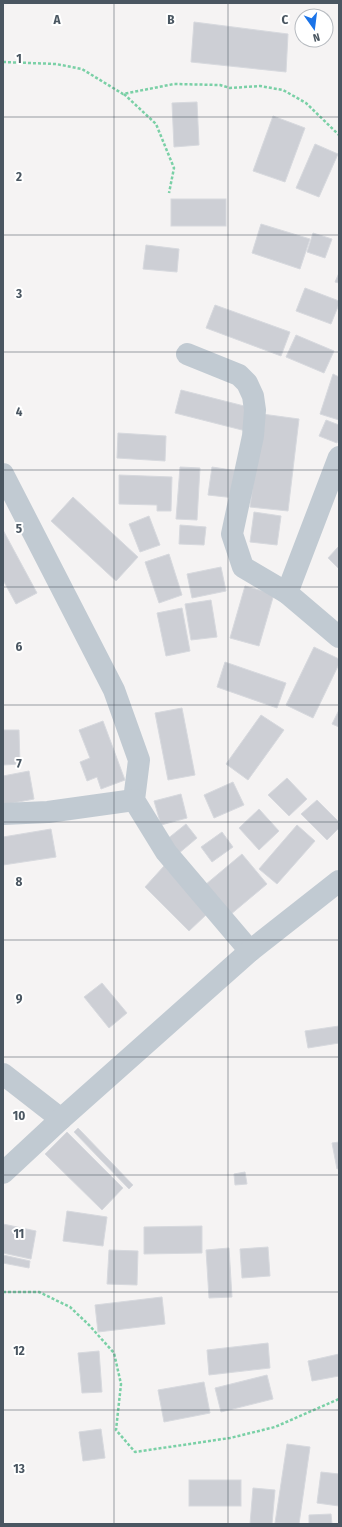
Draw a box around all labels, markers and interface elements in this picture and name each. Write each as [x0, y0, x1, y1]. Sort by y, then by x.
north arrow [294, 8, 334, 48]
text: A [52, 12, 61, 27]
text: B [167, 12, 175, 27]
text: C [282, 12, 289, 27]
text: N [312, 30, 321, 44]
text: 1 [16, 51, 22, 66]
text: 2 [15, 169, 22, 184]
text: 3 [15, 286, 22, 301]
text: 4 [16, 404, 23, 419]
text: 5 [16, 521, 22, 536]
text: 6 [16, 639, 23, 654]
text: 7 [16, 756, 22, 771]
text: 8 [16, 874, 23, 889]
text: 9 [16, 991, 23, 1006]
text: 10 [13, 1108, 25, 1123]
text: 11 [14, 1226, 24, 1241]
text: 12 [13, 1343, 25, 1358]
text: 13 [13, 1461, 25, 1476]

